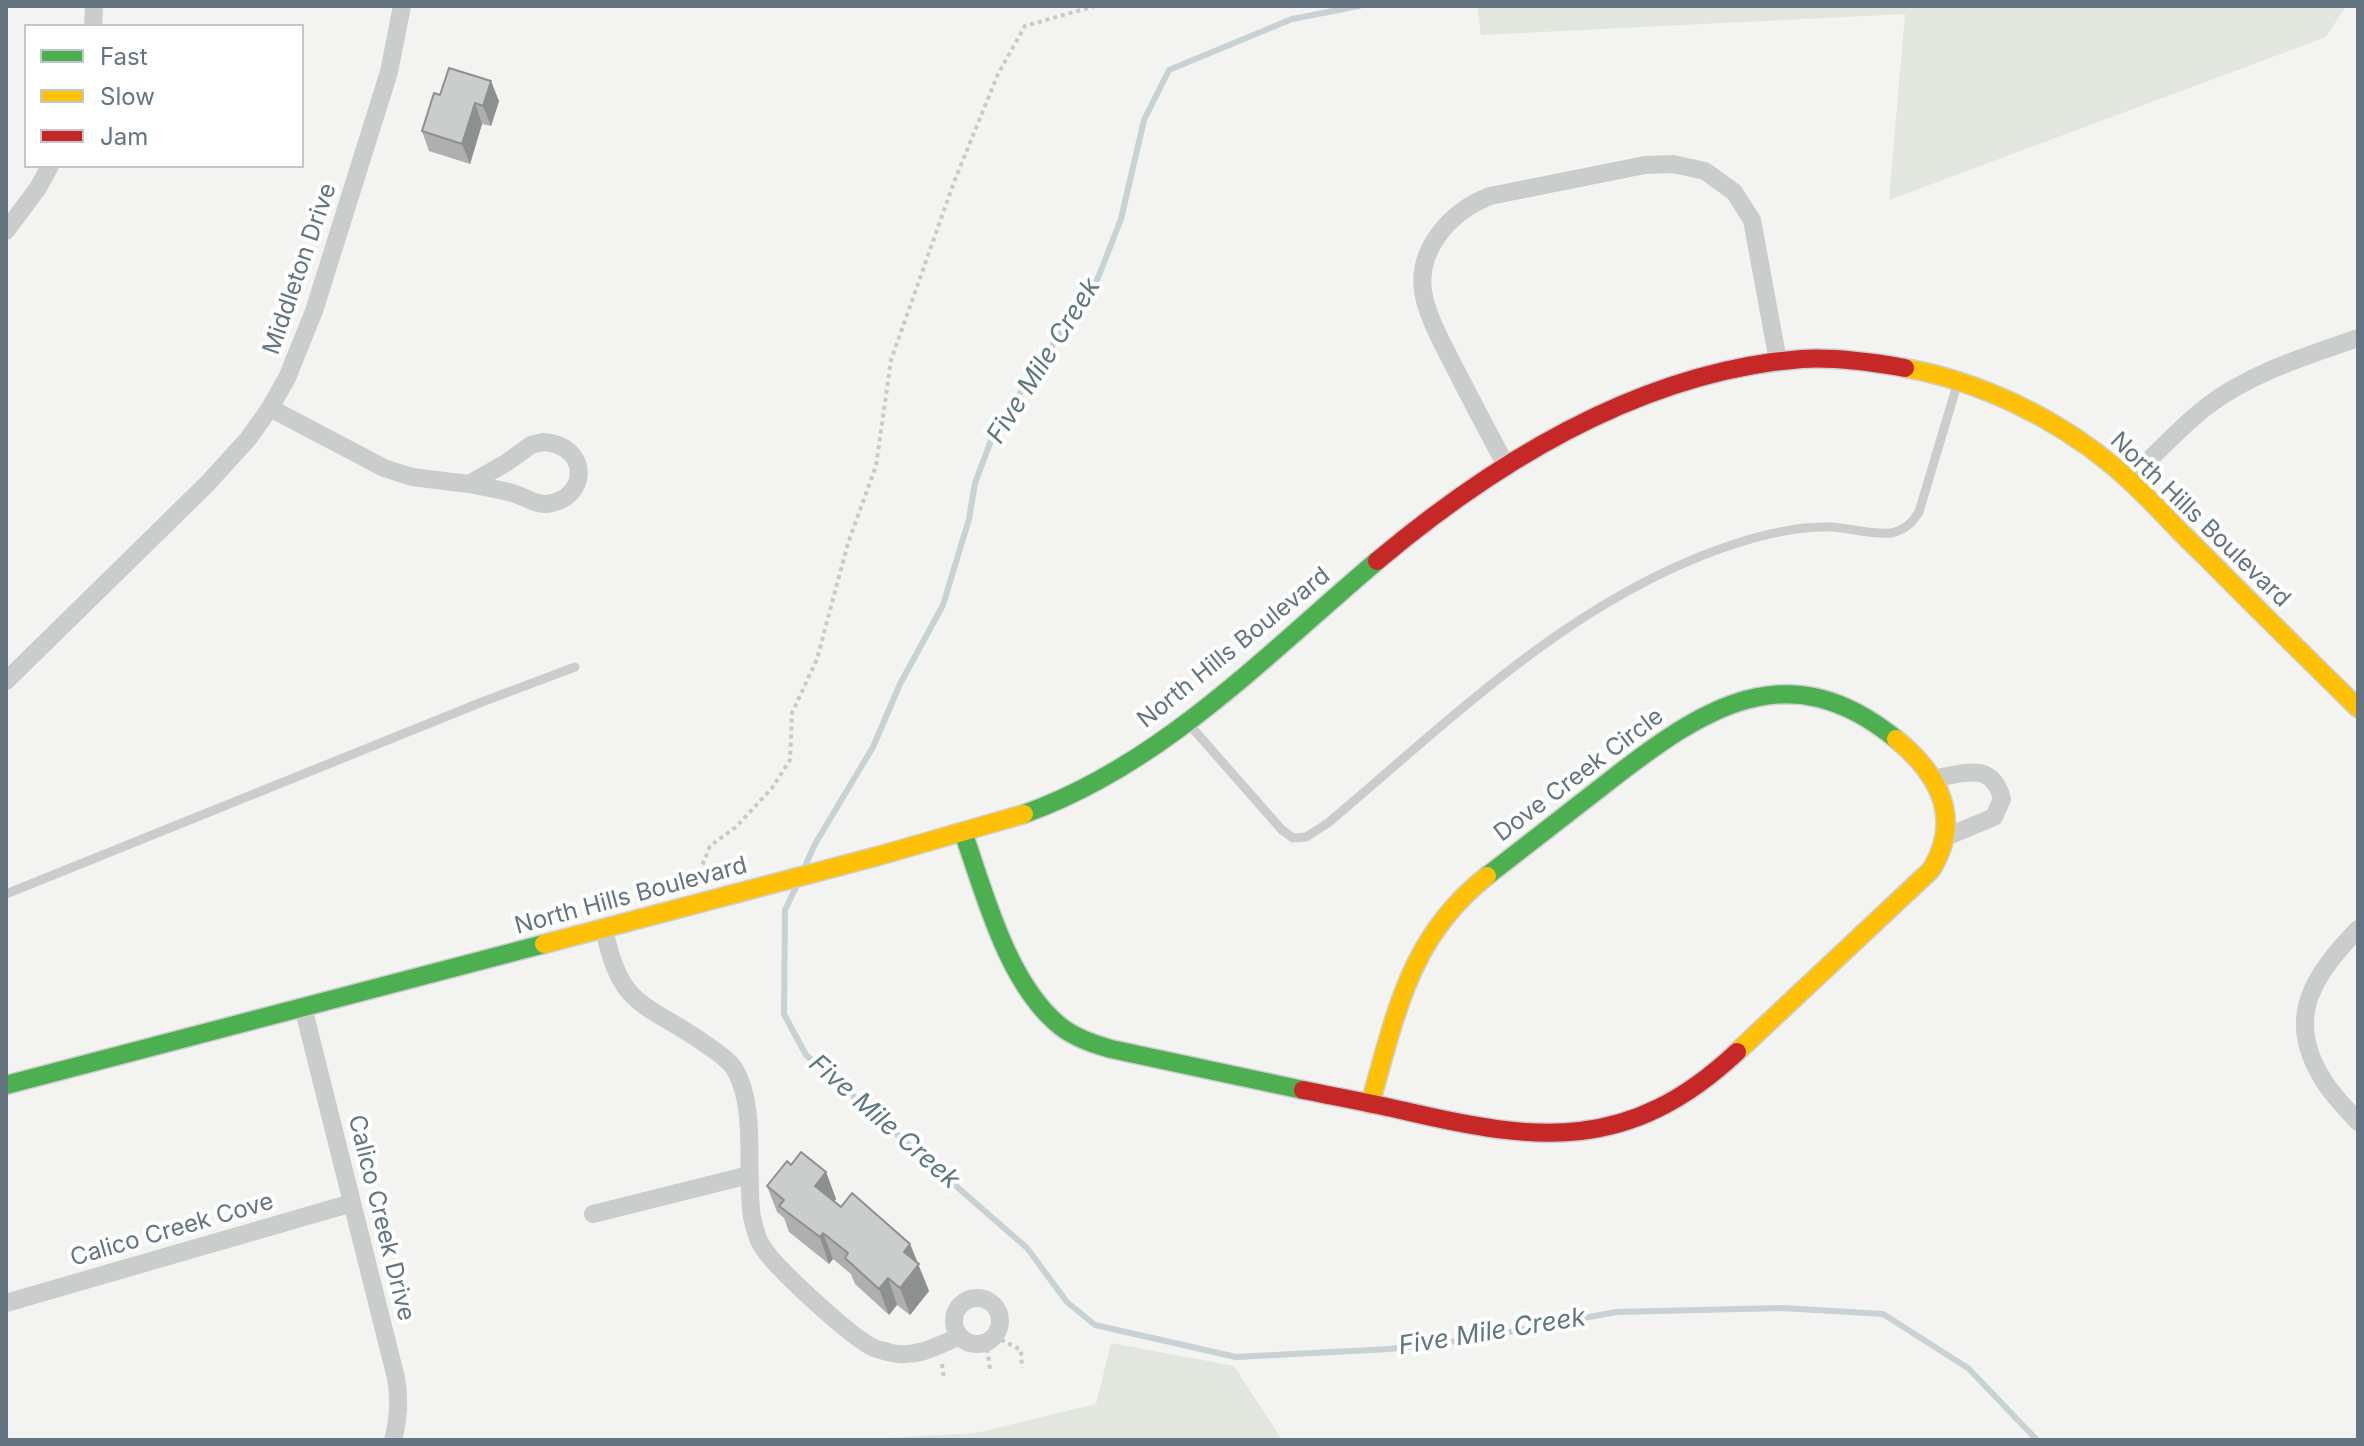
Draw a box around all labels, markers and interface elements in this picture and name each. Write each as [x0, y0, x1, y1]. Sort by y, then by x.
legend [24, 24, 304, 168]
text: Fast [100, 42, 148, 71]
text: Slow [100, 82, 155, 111]
text: Jam [100, 122, 148, 151]
street label: Middleton Drive [257, 180, 343, 358]
water label: Five Mile Creek [981, 273, 1107, 449]
street label: North Hills Boulevard [2104, 427, 2296, 613]
street label: North Hills Boulevard [1132, 562, 1336, 734]
street label: Dove Creek Circle [1489, 702, 1669, 848]
street label: North Hills Boulevard [512, 851, 750, 941]
water label: Five Mile Creek [802, 1048, 966, 1196]
street label: Calico Creek Drive [341, 1112, 421, 1324]
street label: Calico Creek Cove [67, 1187, 277, 1273]
water label: Five Mile Creek [1396, 1302, 1588, 1362]

